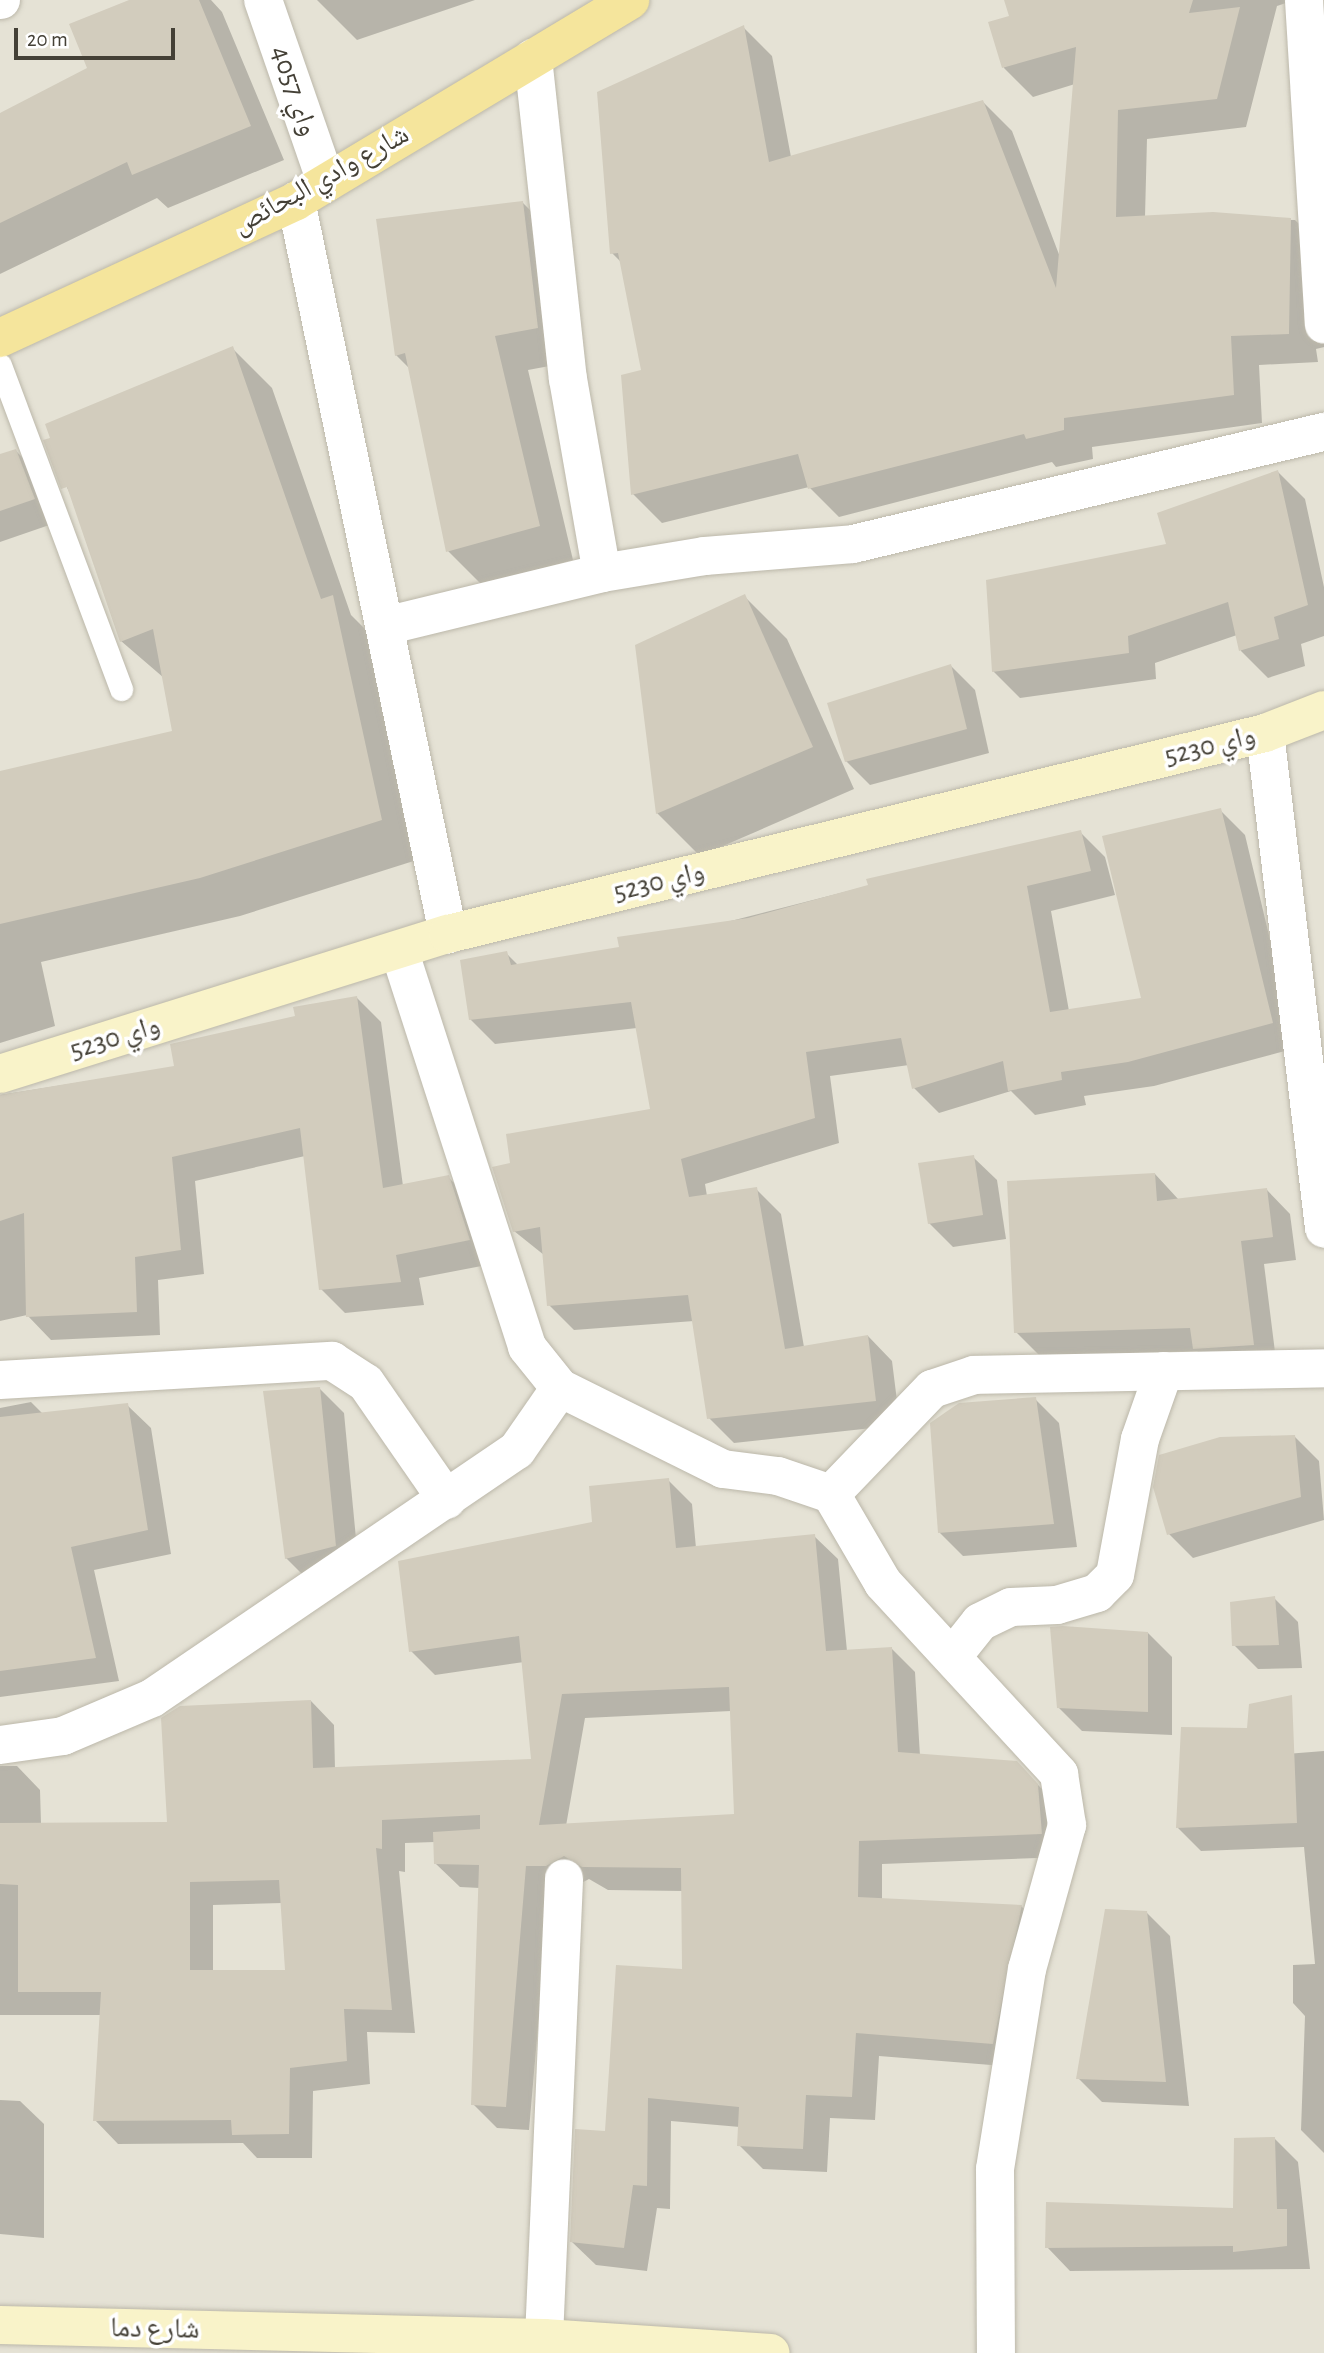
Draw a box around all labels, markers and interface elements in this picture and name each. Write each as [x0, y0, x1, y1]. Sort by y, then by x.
scale bar [18, 14, 178, 58]
text: 20 m [27, 29, 68, 50]
street label: واي 4057 [263, 41, 325, 141]
street label: شارع وادي البحائص [227, 118, 415, 242]
street label: واي 5230 [1161, 719, 1259, 773]
street label: واي 5230 [610, 855, 708, 909]
street label: واي 5230 [66, 1008, 164, 1068]
street label: شارع دما [110, 2311, 200, 2347]

